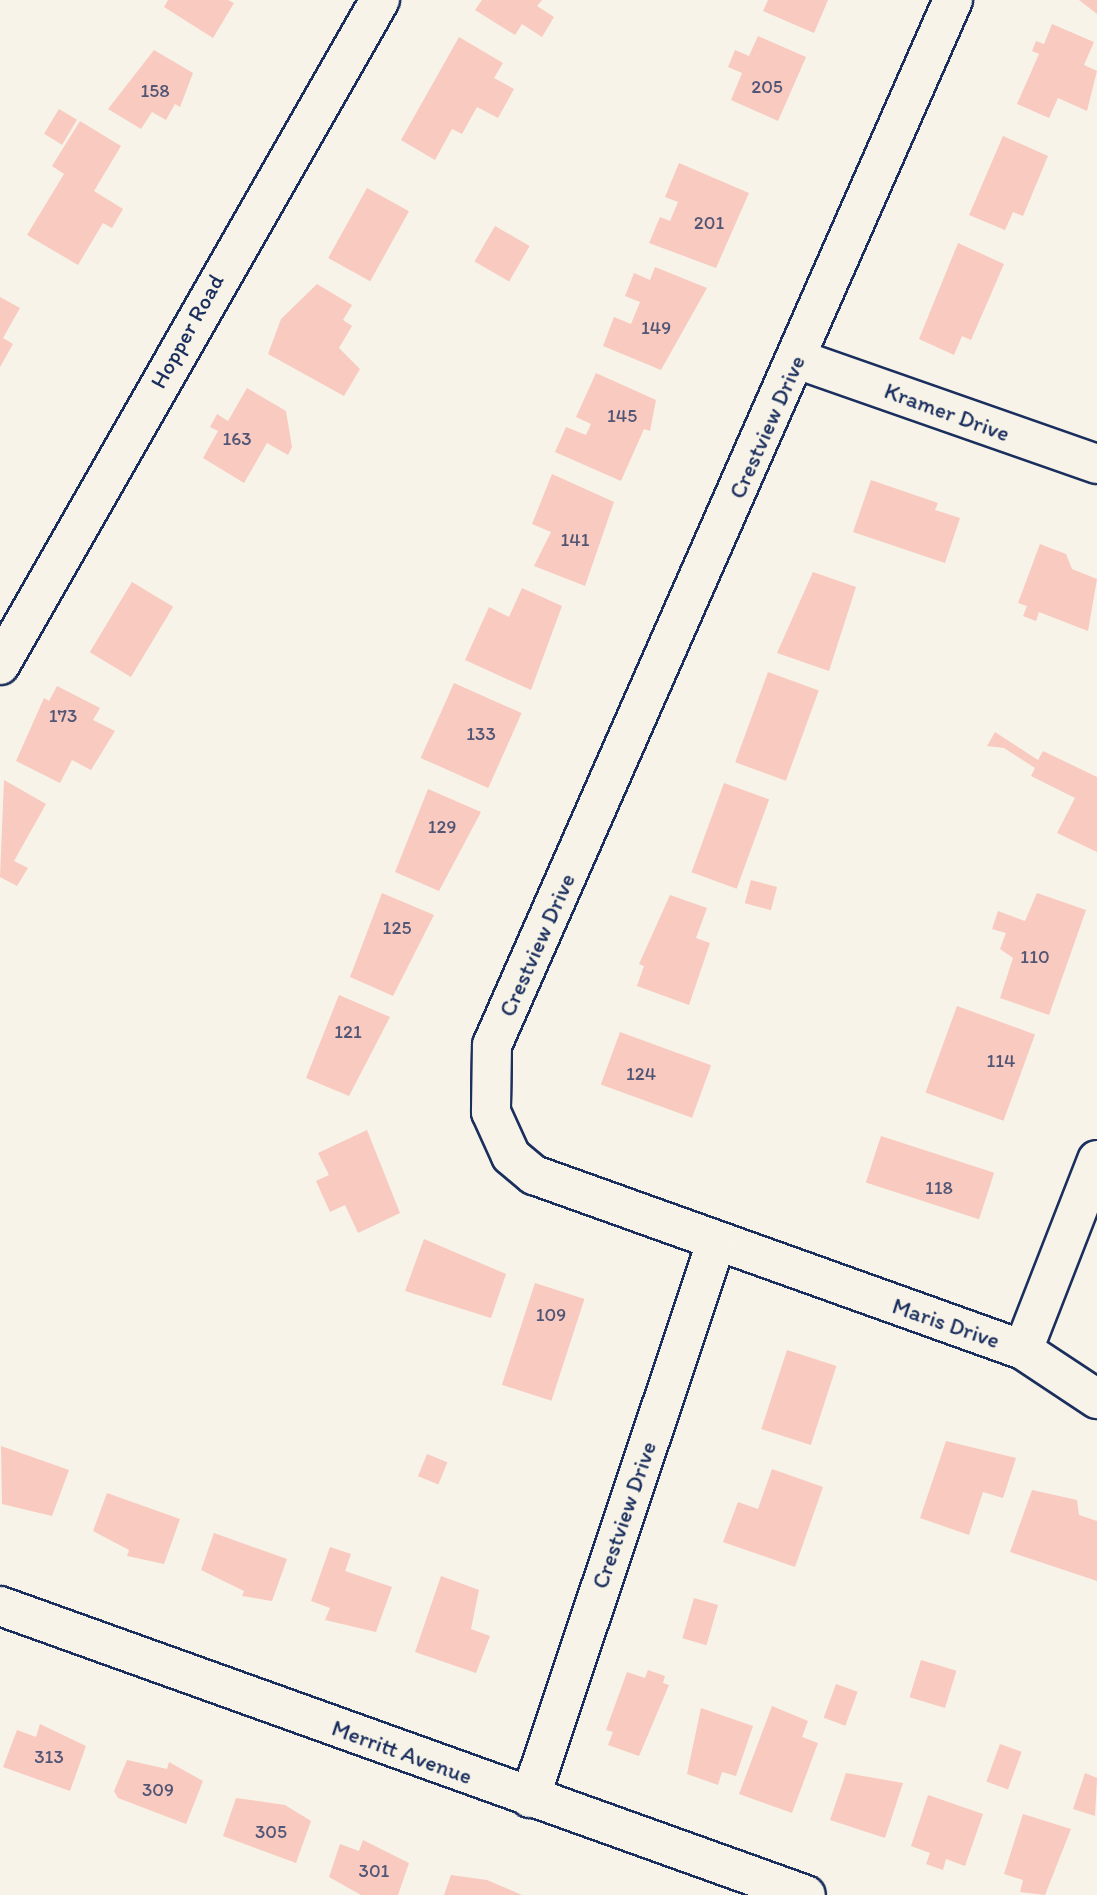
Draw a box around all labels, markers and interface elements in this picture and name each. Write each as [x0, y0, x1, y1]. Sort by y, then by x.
house number: 205 [751, 76, 783, 98]
house number: 158 [140, 80, 170, 102]
house number: 201 [694, 212, 724, 234]
street label: Hopper Road [144, 269, 230, 393]
house number: 149 [641, 317, 671, 339]
street label: Crestview Drive [723, 351, 811, 503]
street label: Kramer Drive [881, 377, 1013, 447]
house number: 145 [607, 405, 637, 427]
house number: 163 [222, 428, 252, 450]
house number: 141 [560, 529, 590, 551]
house number: 173 [49, 705, 77, 727]
house number: 133 [466, 723, 496, 745]
house number: 129 [428, 816, 456, 838]
street label: Crestview Drive [493, 869, 581, 1021]
house number: 125 [383, 917, 411, 939]
house number: 110 [1020, 946, 1050, 968]
house number: 121 [334, 1021, 362, 1043]
house number: 114 [986, 1050, 1016, 1072]
house number: 124 [626, 1063, 656, 1085]
house number: 118 [925, 1177, 953, 1199]
street label: Maris Drive [888, 1292, 1004, 1354]
house number: 109 [536, 1304, 566, 1326]
street label: Crestview Drive [586, 1438, 662, 1592]
street label: Merritt Avenue [329, 1714, 475, 1790]
house number: 313 [34, 1746, 64, 1768]
house number: 309 [142, 1779, 174, 1801]
house number: 305 [255, 1821, 287, 1843]
house number: 301 [359, 1860, 389, 1882]

